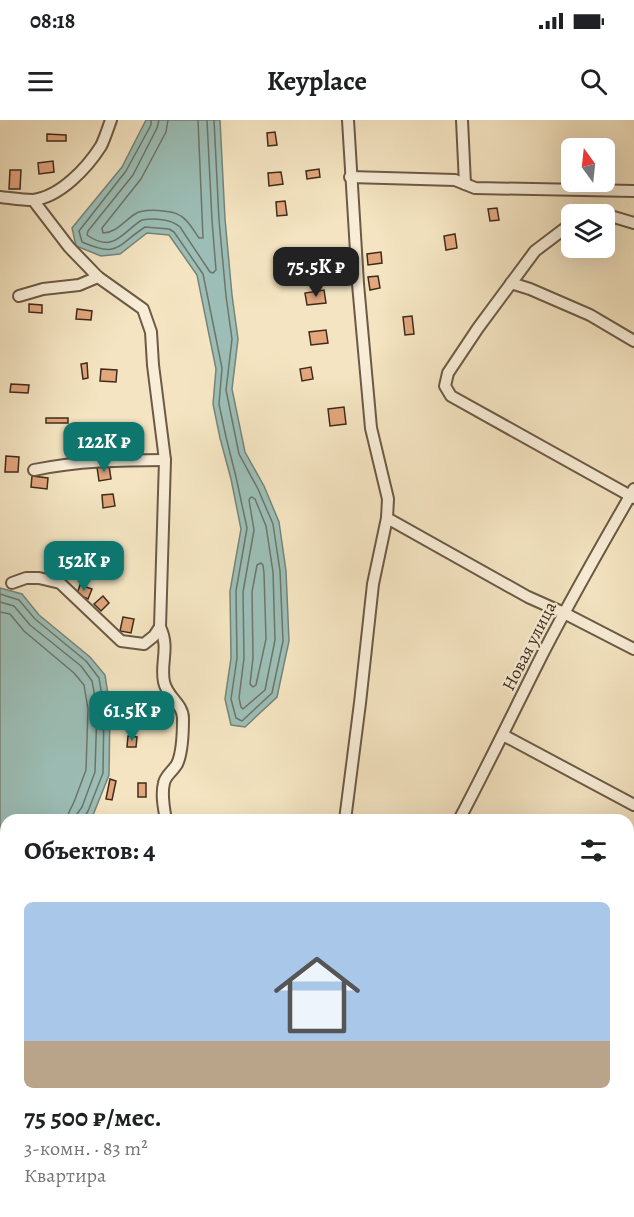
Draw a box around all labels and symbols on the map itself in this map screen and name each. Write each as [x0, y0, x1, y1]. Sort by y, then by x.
north arrow [561, 138, 615, 192]
pin: 75.5K ₽ [261, 247, 371, 298]
pin: 122K ₽ [55, 422, 153, 473]
pin: 152K ₽ [35, 541, 133, 592]
street label: Новая улица [496, 597, 562, 695]
pin: 61.5K ₽ [77, 691, 187, 742]

